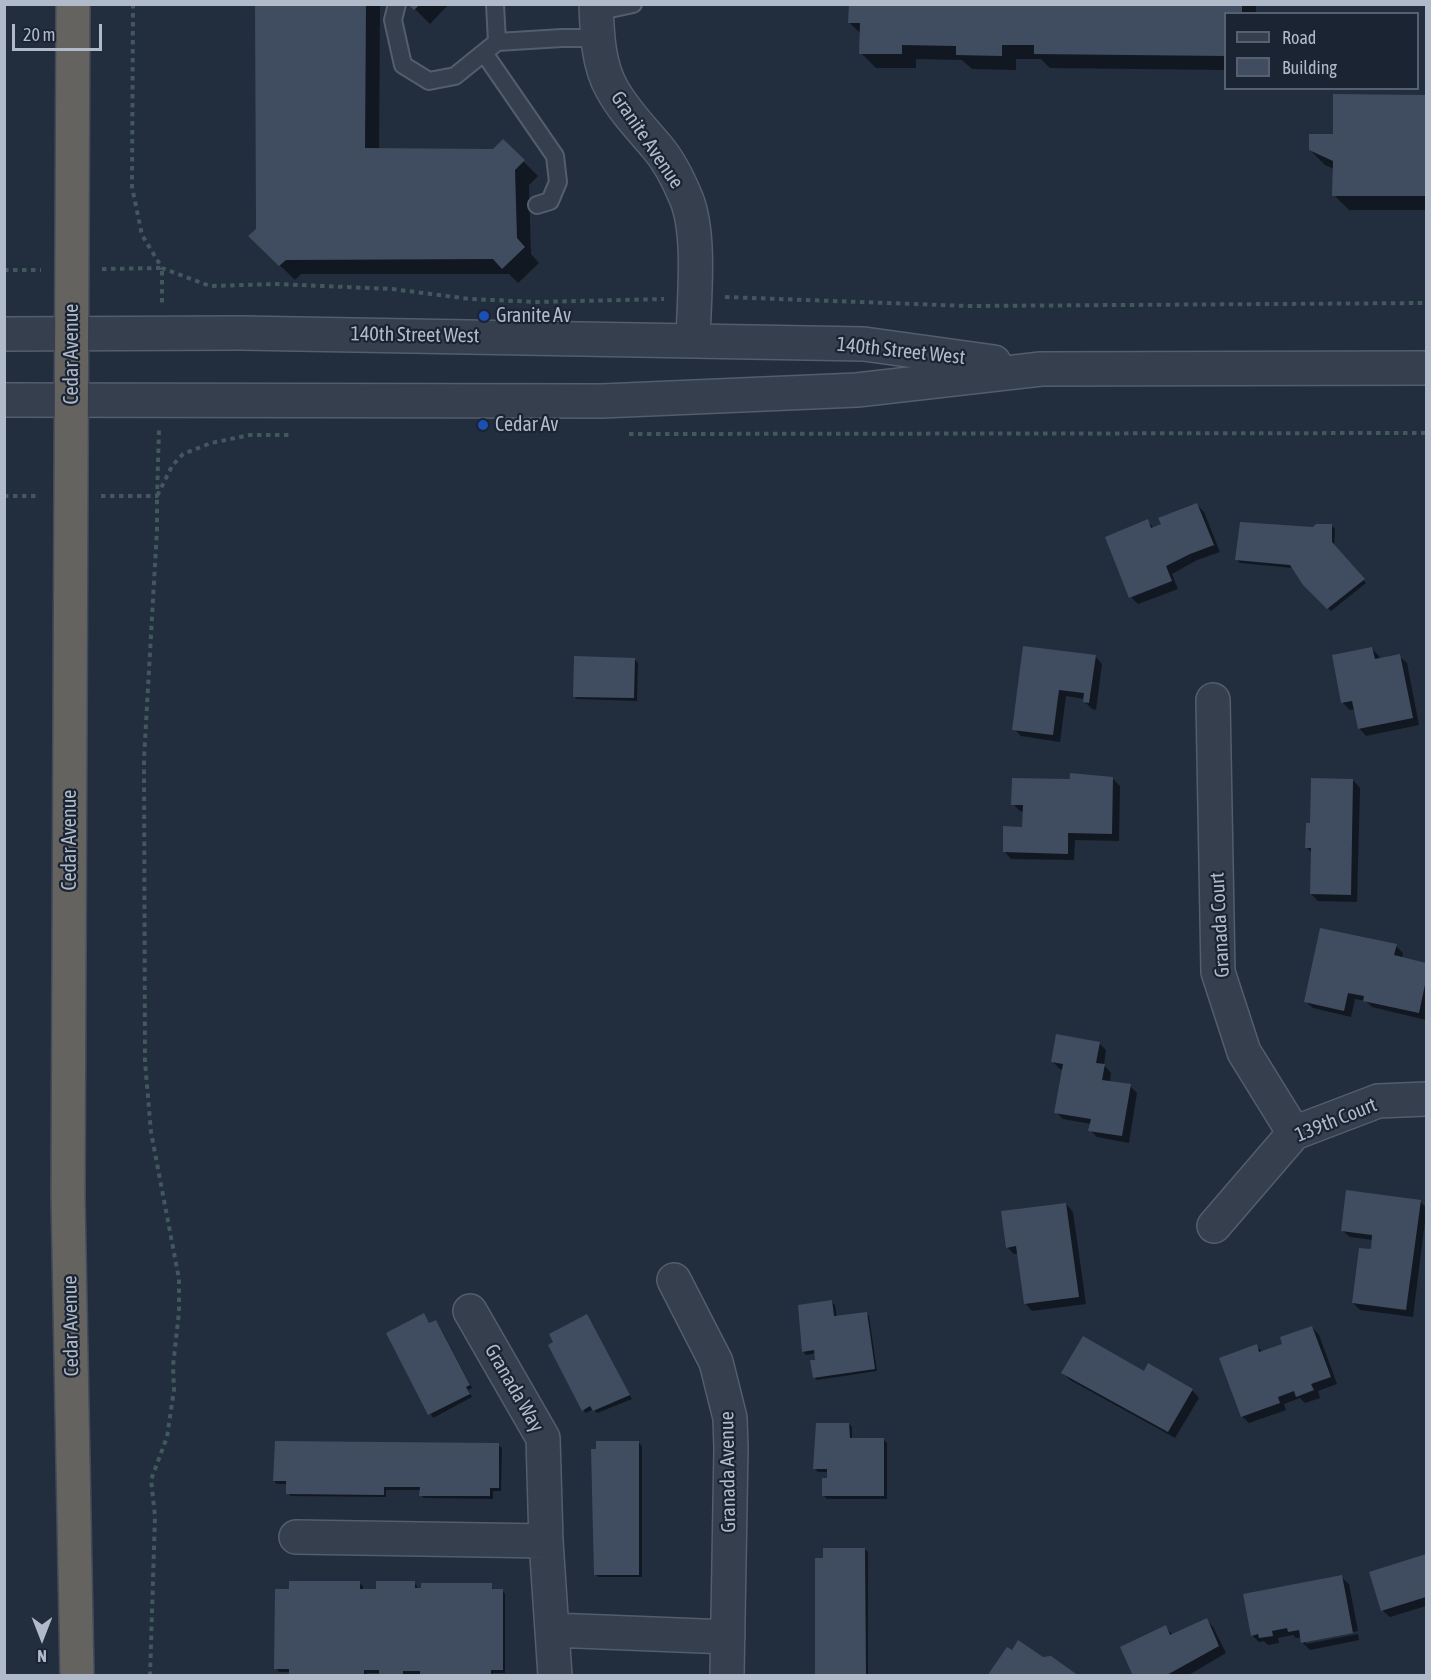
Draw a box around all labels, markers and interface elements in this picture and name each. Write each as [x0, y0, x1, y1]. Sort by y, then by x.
scale bar [15, 12, 105, 50]
legend [1224, 12, 1419, 90]
text: 20 m [23, 24, 55, 45]
text: Road [1282, 27, 1316, 48]
text: Building [1282, 57, 1337, 78]
street label: Granite Avenue [606, 87, 688, 193]
street label: Cedar Avenue [60, 304, 84, 404]
place label: Granite Av [496, 304, 571, 328]
marker: Granite Av [477, 309, 491, 323]
street label: 140th Street West [350, 322, 480, 348]
street label: 140th Street West [836, 332, 966, 370]
place label: Cedar Av [495, 413, 558, 437]
marker: Cedar Av [476, 418, 490, 432]
street label: Cedar Avenue [58, 790, 82, 890]
street label: Granada Court [1205, 872, 1235, 978]
street label: 139th Court [1292, 1093, 1380, 1147]
street label: Cedar Avenue [58, 1275, 84, 1377]
street label: Granada Way [479, 1340, 549, 1436]
street label: Granada Avenue [715, 1411, 741, 1533]
north arrow [12, 1608, 72, 1668]
text: N [37, 1647, 47, 1665]

